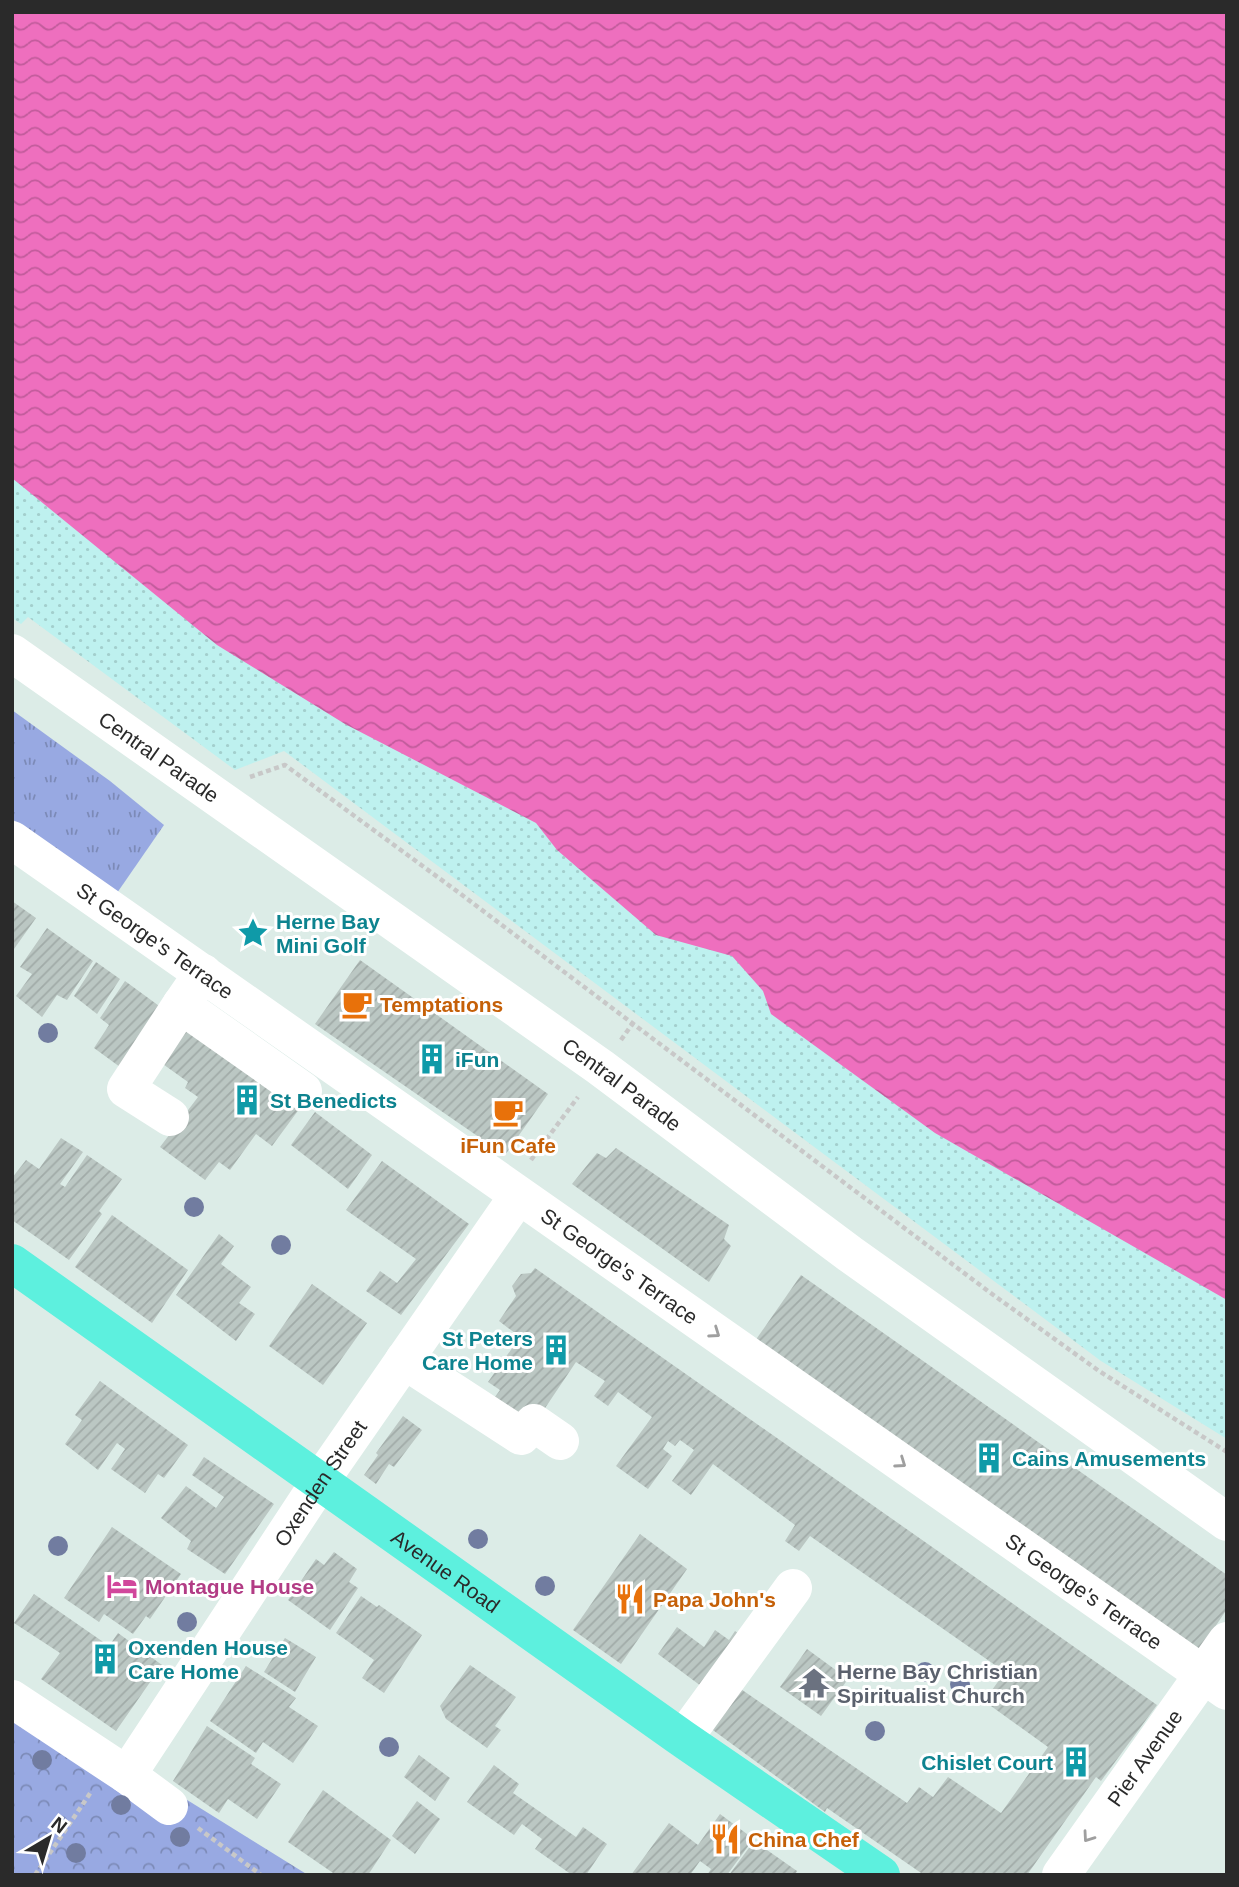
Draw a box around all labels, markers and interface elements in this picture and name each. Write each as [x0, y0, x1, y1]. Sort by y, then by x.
street label: Central Parade [95, 707, 224, 807]
street label: St George's Terrace [73, 878, 238, 1003]
place label: Herne Bay Mini Golf [276, 910, 380, 957]
place icon: Herne Bay Mini Golf [236, 916, 270, 950]
cafe icon: Temptations [340, 987, 374, 1021]
place label: Temptations [380, 993, 503, 1016]
street label: Central Parade [558, 1033, 686, 1135]
building icon: iFun [415, 1042, 449, 1076]
place label: iFun [455, 1048, 499, 1071]
building icon: St Benedicts [230, 1083, 264, 1117]
place label: St Benedicts [270, 1089, 397, 1112]
cafe icon: iFun Cafe [491, 1095, 525, 1129]
place label: iFun Cafe [460, 1134, 556, 1157]
street label: St George's Terrace [537, 1203, 702, 1328]
one-way arrow [707, 1325, 720, 1337]
place label: St Peters Care Home [422, 1327, 533, 1374]
building icon: St Peters Care Home [539, 1333, 573, 1367]
street label: Oxenden Street [269, 1415, 371, 1550]
building icon: Cains Amusements [972, 1441, 1006, 1475]
place label: Cains Amusements [1012, 1447, 1206, 1470]
one-way arrow [893, 1455, 906, 1467]
street label: Avenue Road [387, 1525, 504, 1617]
street label: St George's Terrace [1001, 1528, 1167, 1654]
hotel icon: Montague House [105, 1569, 139, 1603]
place label: Montague House [145, 1575, 314, 1598]
restaurant icon: Papa John's [613, 1582, 647, 1616]
place label: Papa John's [653, 1588, 776, 1611]
place label: Oxenden House Care Home [128, 1636, 288, 1683]
building icon: Oxenden House Care Home [88, 1642, 122, 1676]
place label: Herne Bay Christian Spiritualist Church [837, 1660, 1038, 1707]
temple icon: Herne Bay Christian Spiritualist Church [797, 1666, 831, 1700]
street label: Pier Avenue [1102, 1705, 1186, 1810]
building icon: Chislet Court [1059, 1745, 1093, 1779]
place label: Chislet Court [921, 1751, 1053, 1774]
north arrow [14, 1803, 84, 1873]
text: N [47, 1812, 71, 1837]
restaurant icon: China Chef [708, 1822, 742, 1856]
place label: China Chef [748, 1828, 860, 1851]
one-way arrow [1084, 1829, 1096, 1842]

